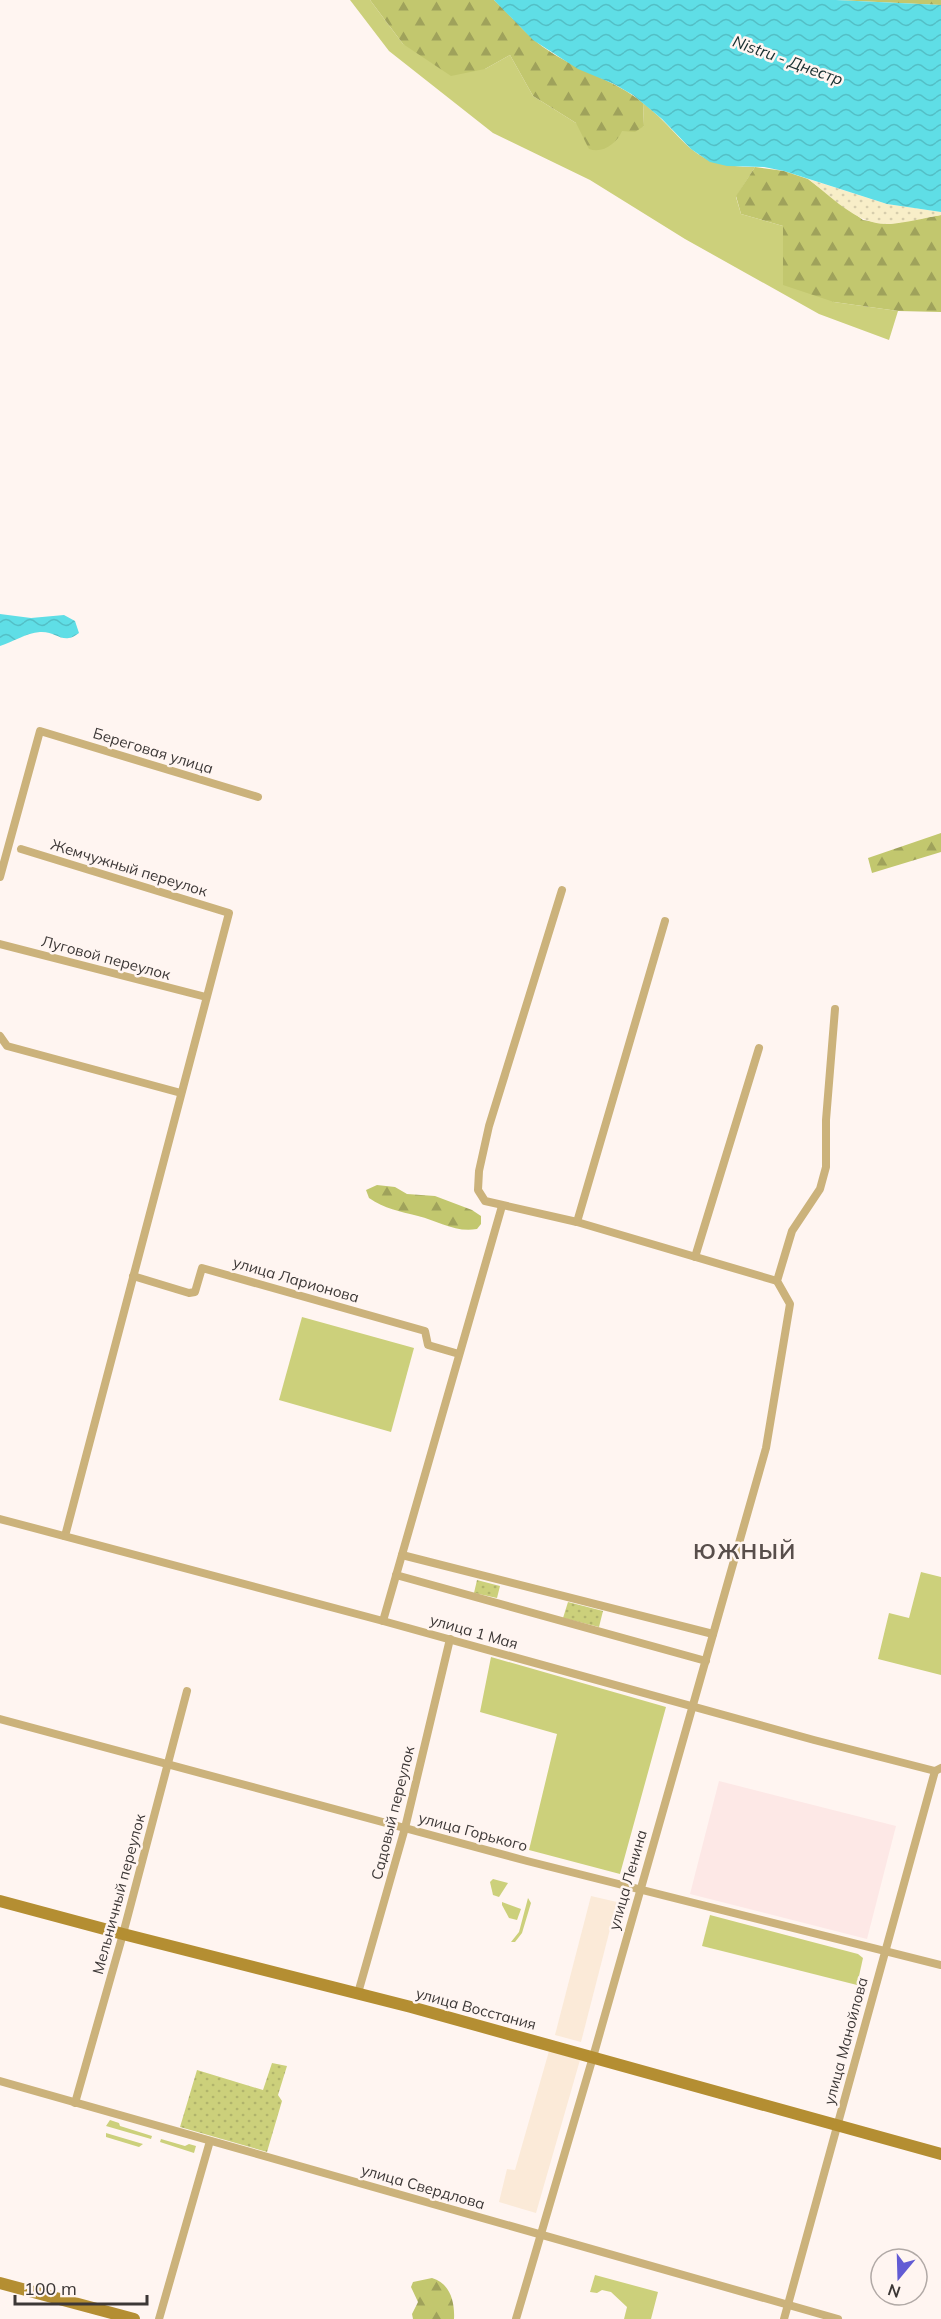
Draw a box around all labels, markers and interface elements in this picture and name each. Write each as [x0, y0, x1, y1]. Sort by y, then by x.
water label: Nistru - Днестр [730, 31, 846, 89]
street label: Береговая улица [91, 723, 216, 778]
street label: Жемчужный переулок [49, 835, 211, 901]
street label: Луговой переулок [40, 931, 174, 984]
street label: улица Ларионова [231, 1252, 361, 1307]
district label: ЮЖНЫЙ [693, 1538, 797, 1564]
street label: улица 1 Мая [428, 1610, 520, 1653]
street label: Садовый переулок [367, 1743, 419, 1882]
street label: улица Горького [416, 1808, 530, 1855]
street label: Мельничный переулок [88, 1811, 149, 1976]
street label: улица Ленина [604, 1828, 651, 1932]
street label: улица Манойлова [819, 1975, 872, 2107]
street label: улица Восстания [414, 1983, 538, 2034]
street label: улица Свердлова [359, 2160, 487, 2213]
north arrow [869, 2247, 929, 2307]
scale bar [15, 2268, 147, 2306]
text: 100 m [24, 2277, 77, 2300]
text: N [885, 2280, 903, 2303]

